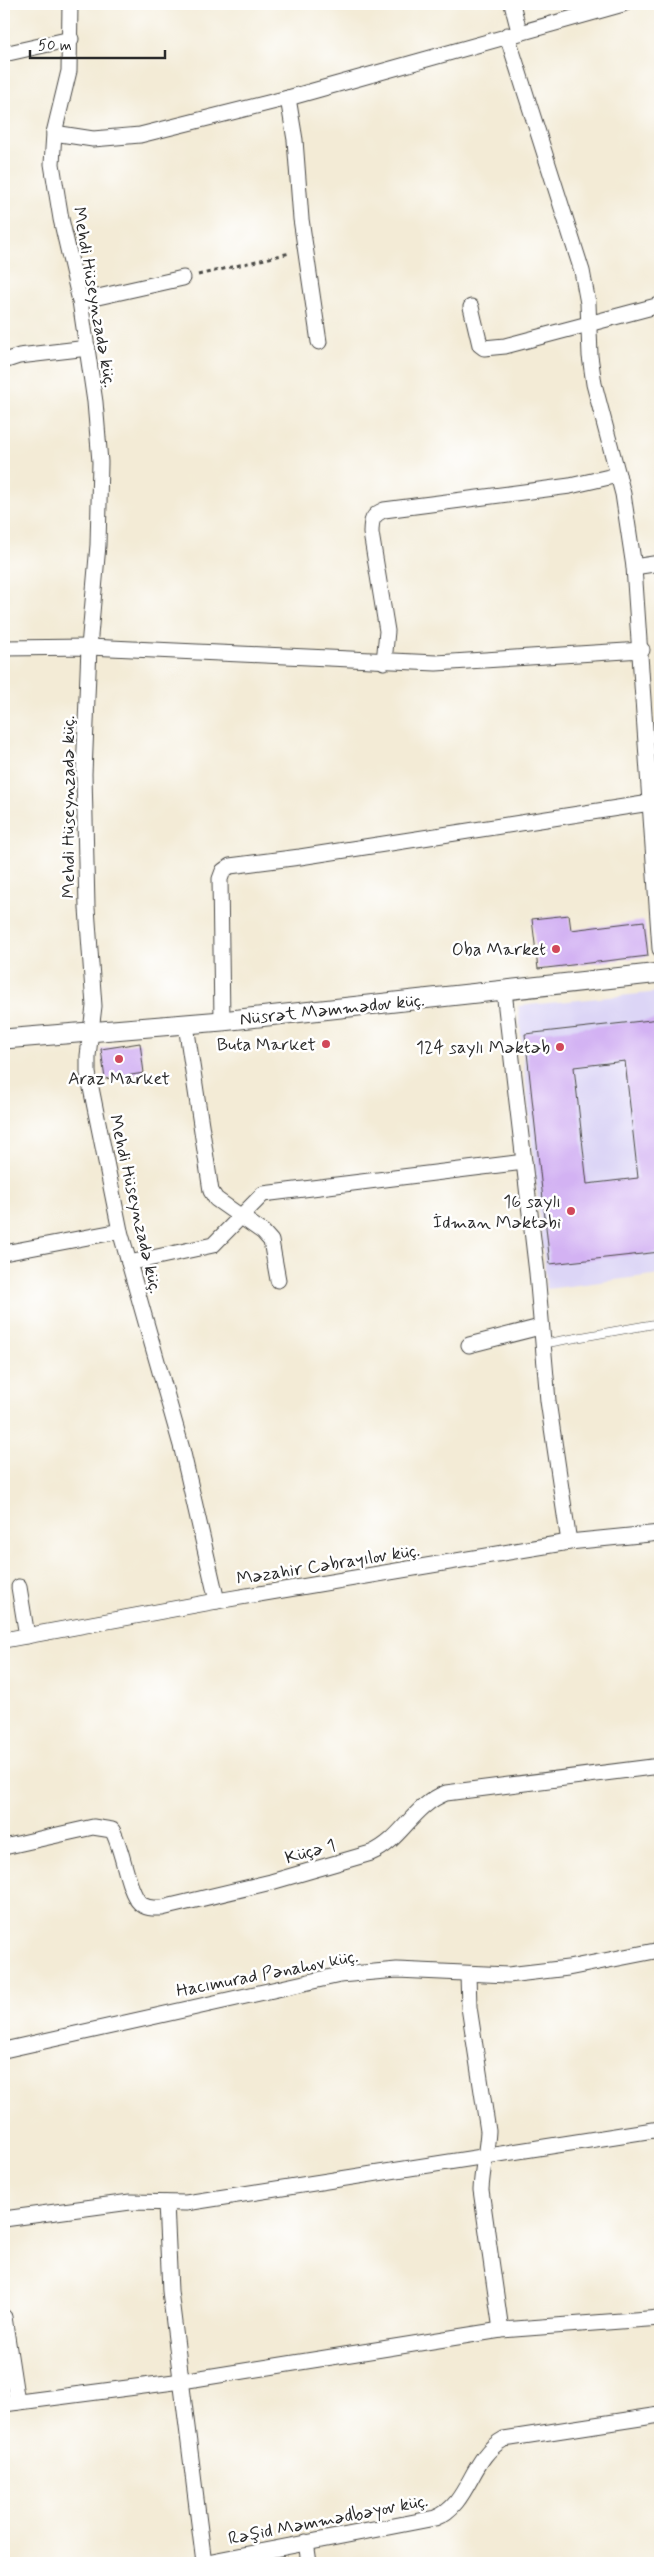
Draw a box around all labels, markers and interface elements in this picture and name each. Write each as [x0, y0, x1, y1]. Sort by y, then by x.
scale bar [30, 28, 165, 60]
text: 50 m [38, 36, 72, 56]
street label: Mehdi Hüseynzadə küç. [66, 205, 122, 389]
street label: Mehdi Hüseynzadə küç. [57, 716, 81, 898]
place label: Oba Market [452, 938, 546, 962]
marker: Oba Market [550, 943, 562, 955]
street label: Nüsrət Məmmədov küç. [239, 988, 426, 1032]
place label: Buta Market [217, 1033, 316, 1057]
place label: 124 saylı Məktəb [416, 1036, 550, 1060]
marker: Buta Market [320, 1038, 332, 1050]
marker: 124 saylı Məktəb [554, 1041, 566, 1053]
marker: Araz Market [113, 1053, 125, 1065]
place label: Araz Market [68, 1067, 170, 1091]
street label: Mehdi Hüseynzadə küç. [103, 1112, 167, 1296]
place label: 16 saylı İdman Məktəbi [433, 1190, 561, 1235]
marker: 16 saylı İdman Məktəbi [565, 1205, 577, 1217]
street label: Məzahir Cəbrayılov küç. [235, 1539, 421, 1591]
street label: Küçə 1 [282, 1833, 338, 1871]
street label: Hacımurad Pənahov küç. [174, 1945, 360, 2003]
street label: Rəşid Məmmədbəyov küç. [226, 2489, 430, 2551]

